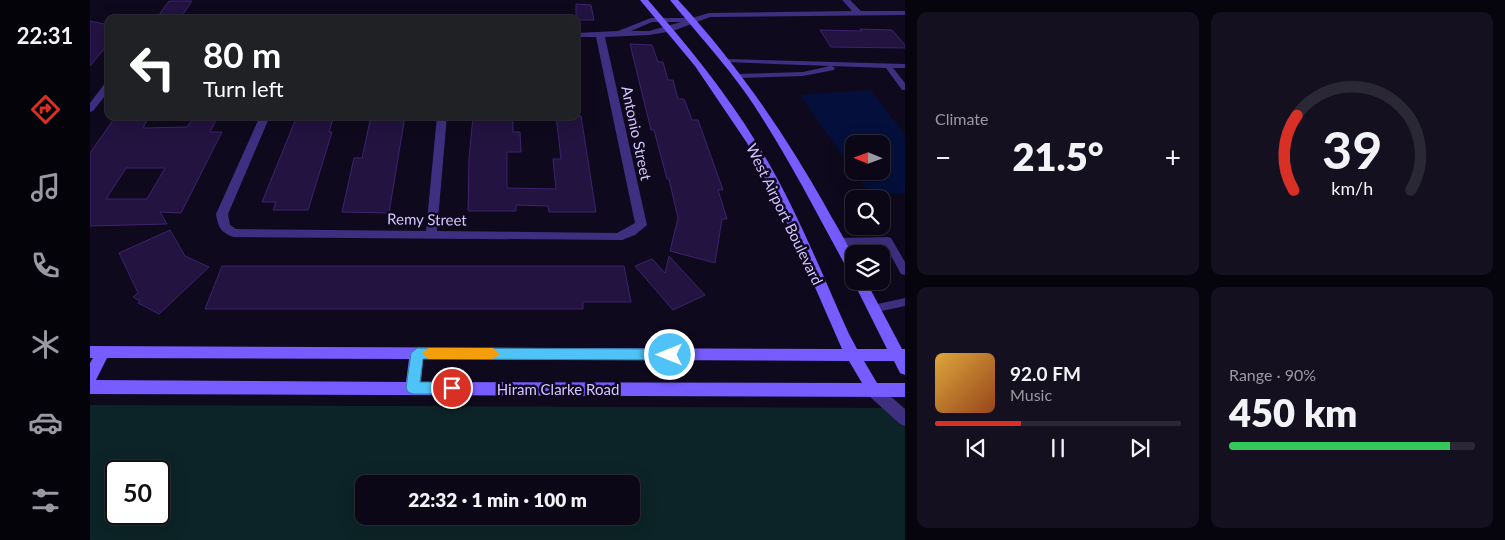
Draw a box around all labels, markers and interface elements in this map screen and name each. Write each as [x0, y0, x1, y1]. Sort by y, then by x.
text: 22:31 [17, 22, 73, 49]
text: 80 m [203, 33, 281, 75]
icon: left [120, 35, 185, 100]
text: Turn left [203, 75, 284, 102]
street label: Antonio Street [618, 84, 656, 182]
icon: directions [28, 92, 63, 127]
text: Climate [935, 109, 988, 128]
text: 39 [1322, 118, 1382, 180]
text: 21.5° [1012, 133, 1104, 179]
north arrow [845, 135, 890, 180]
map controls [845, 135, 890, 290]
street label: West Airport Boulevard [743, 140, 827, 288]
text: − [935, 140, 951, 174]
text: + [1165, 140, 1181, 174]
icon: music [28, 170, 63, 205]
text: km/h [1331, 177, 1373, 199]
button: search [845, 190, 890, 235]
street label: Remy Street [387, 209, 468, 229]
button: layers [845, 245, 890, 290]
icon: phone [28, 248, 63, 283]
icon: climate [28, 327, 63, 362]
position arrow [643, 328, 695, 380]
text: 92.0 FM [1010, 362, 1081, 385]
text: Range · 90% [1229, 365, 1316, 384]
pin [431, 367, 473, 409]
icon: arrive [438, 374, 466, 402]
street label: Hiram Clarke Road [497, 380, 619, 398]
text: Music [1010, 385, 1052, 404]
text: 450 km [1229, 389, 1357, 435]
icon: car [28, 405, 63, 440]
icon: previous [962, 434, 990, 462]
icon: pause [1044, 434, 1072, 462]
icon: next [1126, 434, 1154, 462]
speed limit sign: 50 [105, 460, 170, 525]
icon: filters [28, 483, 63, 518]
text: 22:32 · 1 min · 100 m [408, 488, 587, 511]

